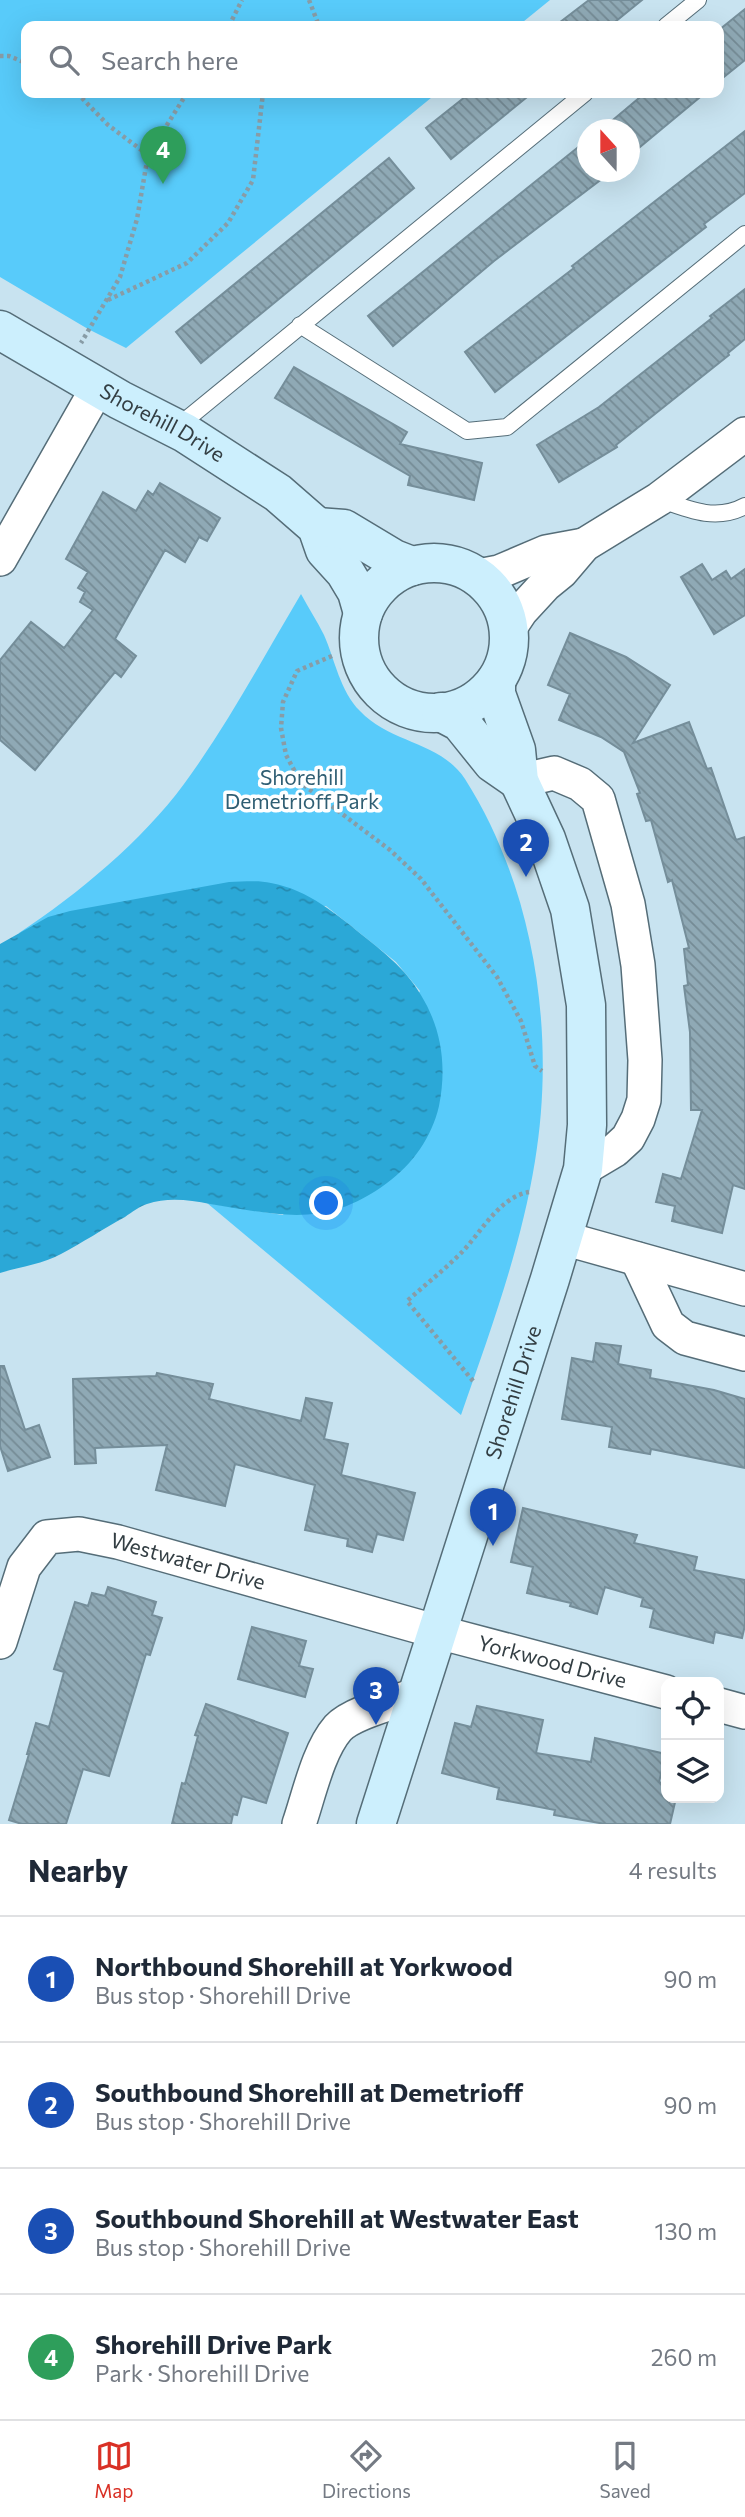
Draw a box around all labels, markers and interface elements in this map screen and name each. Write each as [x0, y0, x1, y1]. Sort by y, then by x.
search box [21, 21, 724, 98]
icon: search [45, 41, 83, 79]
text: Search here [101, 44, 239, 75]
north arrow [577, 119, 640, 182]
pin: 4 [140, 126, 186, 184]
street label: Shorehill Drive [96, 377, 230, 466]
park label: Shorehill Demetrioff Park [225, 764, 379, 813]
pin: 2 [503, 819, 549, 877]
your location [309, 1186, 343, 1220]
street label: Shorehill Drive [479, 1322, 545, 1462]
pin: 1 [470, 1488, 516, 1546]
street label: Westwater Drive [108, 1527, 268, 1594]
street label: Yorkwood Drive [476, 1629, 630, 1692]
pin: 3 [353, 1667, 399, 1725]
map controls [661, 1677, 724, 1803]
button: locate [661, 1677, 724, 1740]
button: layers [661, 1740, 724, 1803]
text: Nearby [28, 1851, 128, 1888]
text: 4 results [629, 1856, 717, 1884]
text: Northbound Shorehill at Yorkwood [95, 1950, 513, 1981]
text: 1 [46, 1965, 56, 1993]
text: 90 m [664, 1965, 717, 1993]
text: Bus stop · Shorehill Drive [95, 1981, 351, 2009]
text: Southbound Shorehill at Demetrioff [95, 2076, 523, 2107]
text: 2 [44, 2091, 58, 2119]
text: 90 m [664, 2091, 717, 2119]
text: Bus stop · Shorehill Drive [95, 2107, 351, 2135]
text: Southbound Shorehill at Westwater East [95, 2202, 579, 2233]
text: 3 [44, 2217, 58, 2245]
text: 130 m [655, 2217, 717, 2245]
text: Bus stop · Shorehill Drive [95, 2233, 351, 2261]
text: Shorehill Drive Park [95, 2328, 332, 2359]
text: 4 [44, 2343, 58, 2371]
text: 260 m [651, 2343, 717, 2371]
text: Park · Shorehill Drive [95, 2359, 309, 2387]
tab: Map [94, 2437, 133, 2502]
tab: Directions [322, 2437, 411, 2502]
tab: Saved [599, 2437, 651, 2502]

